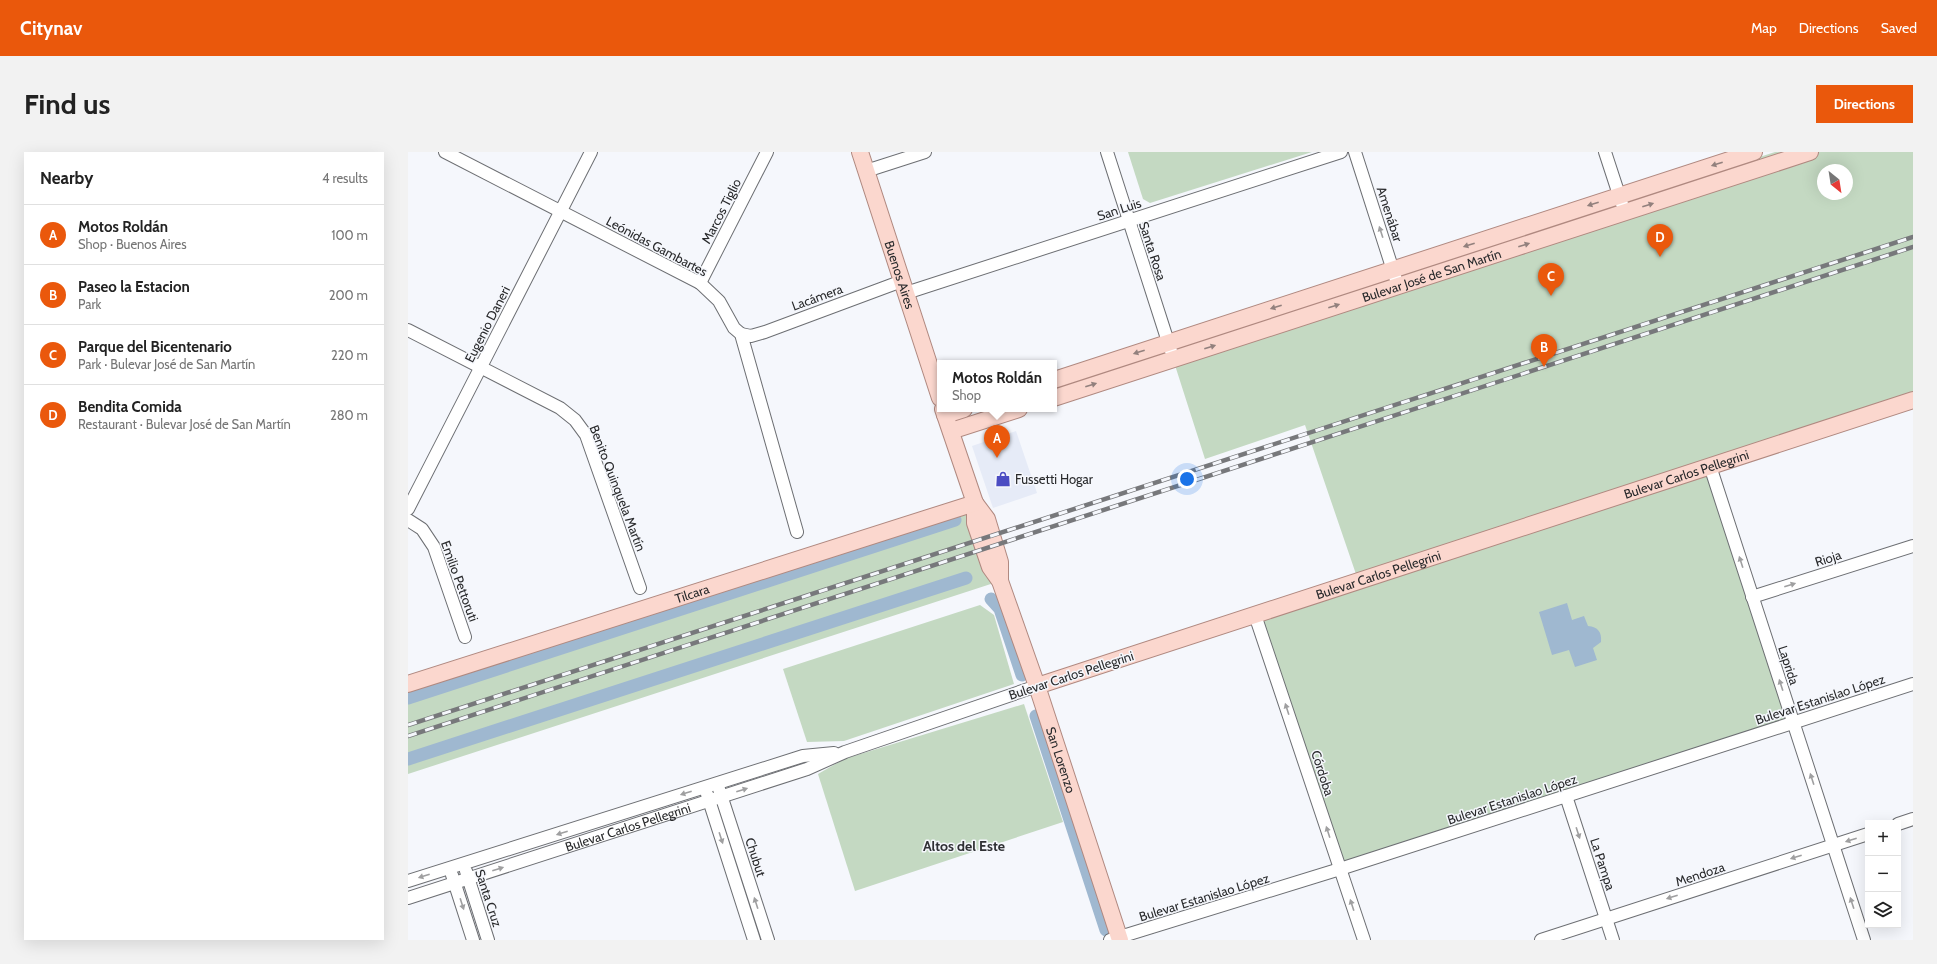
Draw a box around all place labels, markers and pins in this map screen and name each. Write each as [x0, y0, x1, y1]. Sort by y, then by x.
pin: D [1647, 224, 1673, 257]
pin: C [1538, 263, 1564, 296]
pin: B [1531, 334, 1557, 367]
pin: A [984, 425, 1010, 458]
shop icon: Fussetti Hogar [994, 470, 1012, 488]
place label: Fussetti Hogar [1015, 471, 1094, 487]

